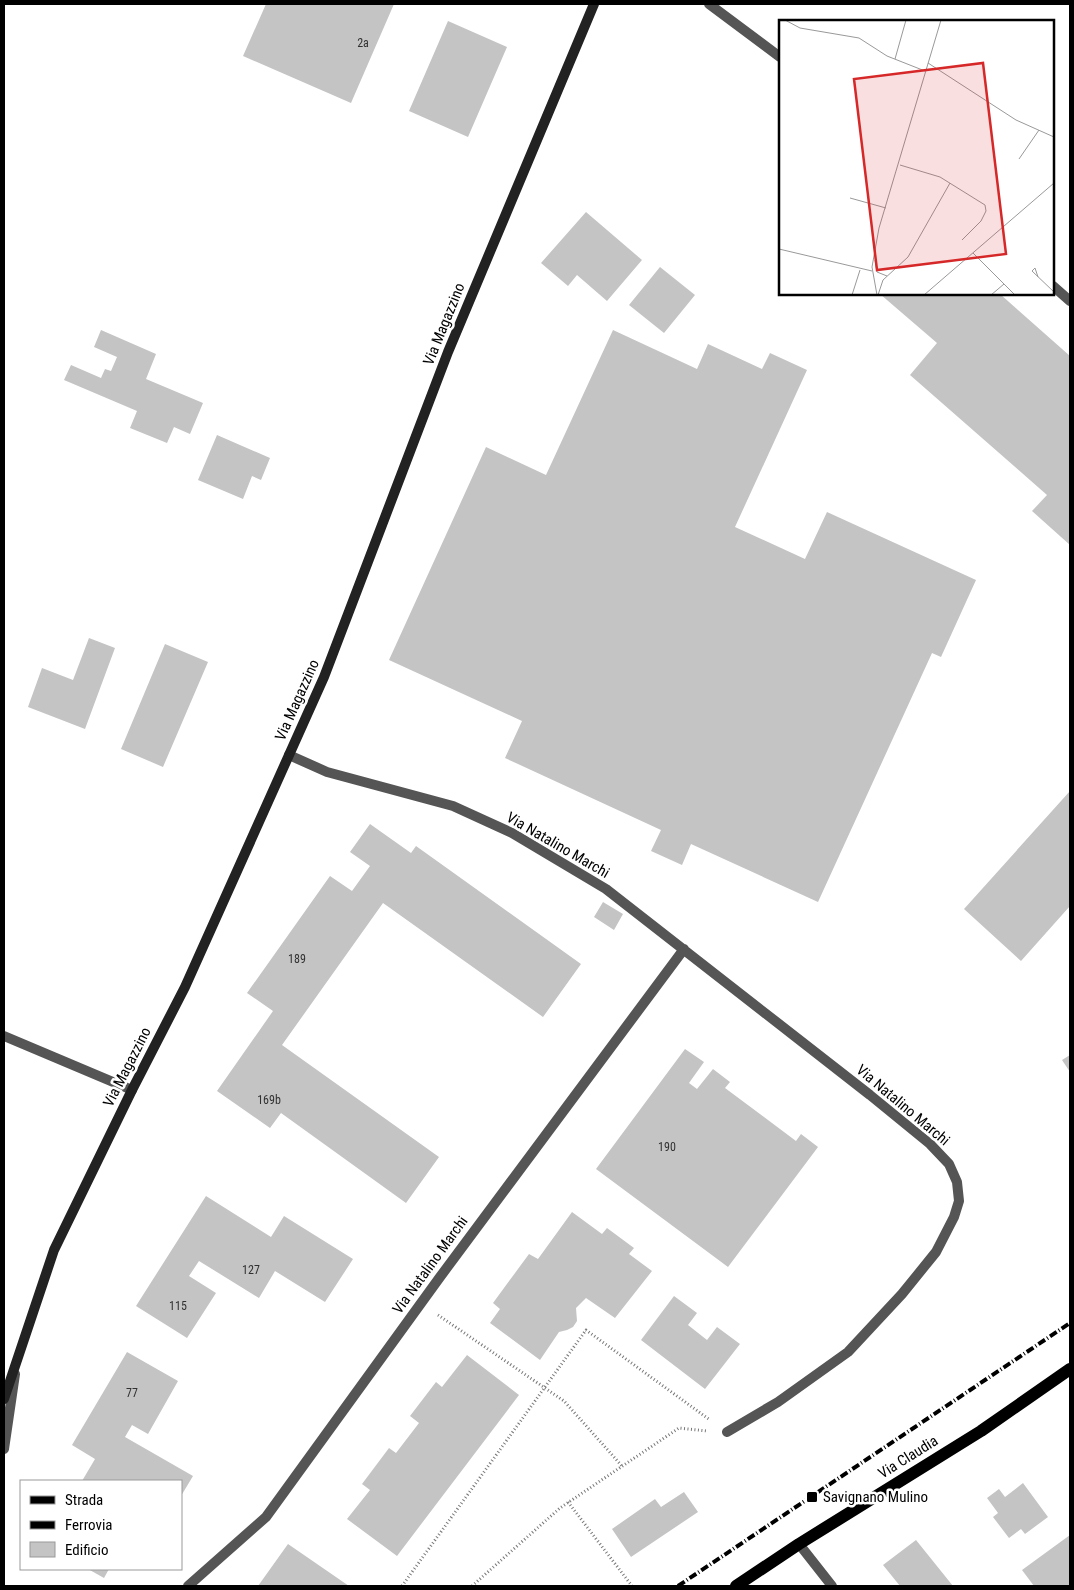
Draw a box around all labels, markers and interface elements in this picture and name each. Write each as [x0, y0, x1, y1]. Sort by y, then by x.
inset map [779, 20, 1054, 295]
house number: 2a [357, 36, 369, 50]
street label: Via Magazzino [419, 280, 469, 368]
street label: Via Magazzino [271, 657, 323, 743]
street label: Via Natalino Marchi [503, 808, 613, 882]
house number: 189 [288, 952, 306, 966]
street label: Via Magazzino [99, 1024, 155, 1110]
street label: Via Natalino Marchi [853, 1061, 953, 1149]
house number: 169b [257, 1093, 281, 1107]
house number: 190 [658, 1140, 676, 1154]
street label: Via Natalino Marchi [389, 1213, 471, 1317]
house number: 127 [242, 1263, 260, 1277]
house number: 115 [169, 1299, 187, 1313]
house number: 77 [126, 1386, 138, 1400]
street label: Via Claudia [875, 1432, 941, 1482]
legend [20, 1480, 182, 1570]
place label: Savignano Mulino [823, 1488, 928, 1506]
marker: Savignano Mulino [805, 1490, 819, 1504]
text: Strada [65, 1491, 103, 1509]
text: Ferrovia [65, 1516, 113, 1534]
text: Edificio [65, 1541, 108, 1559]

